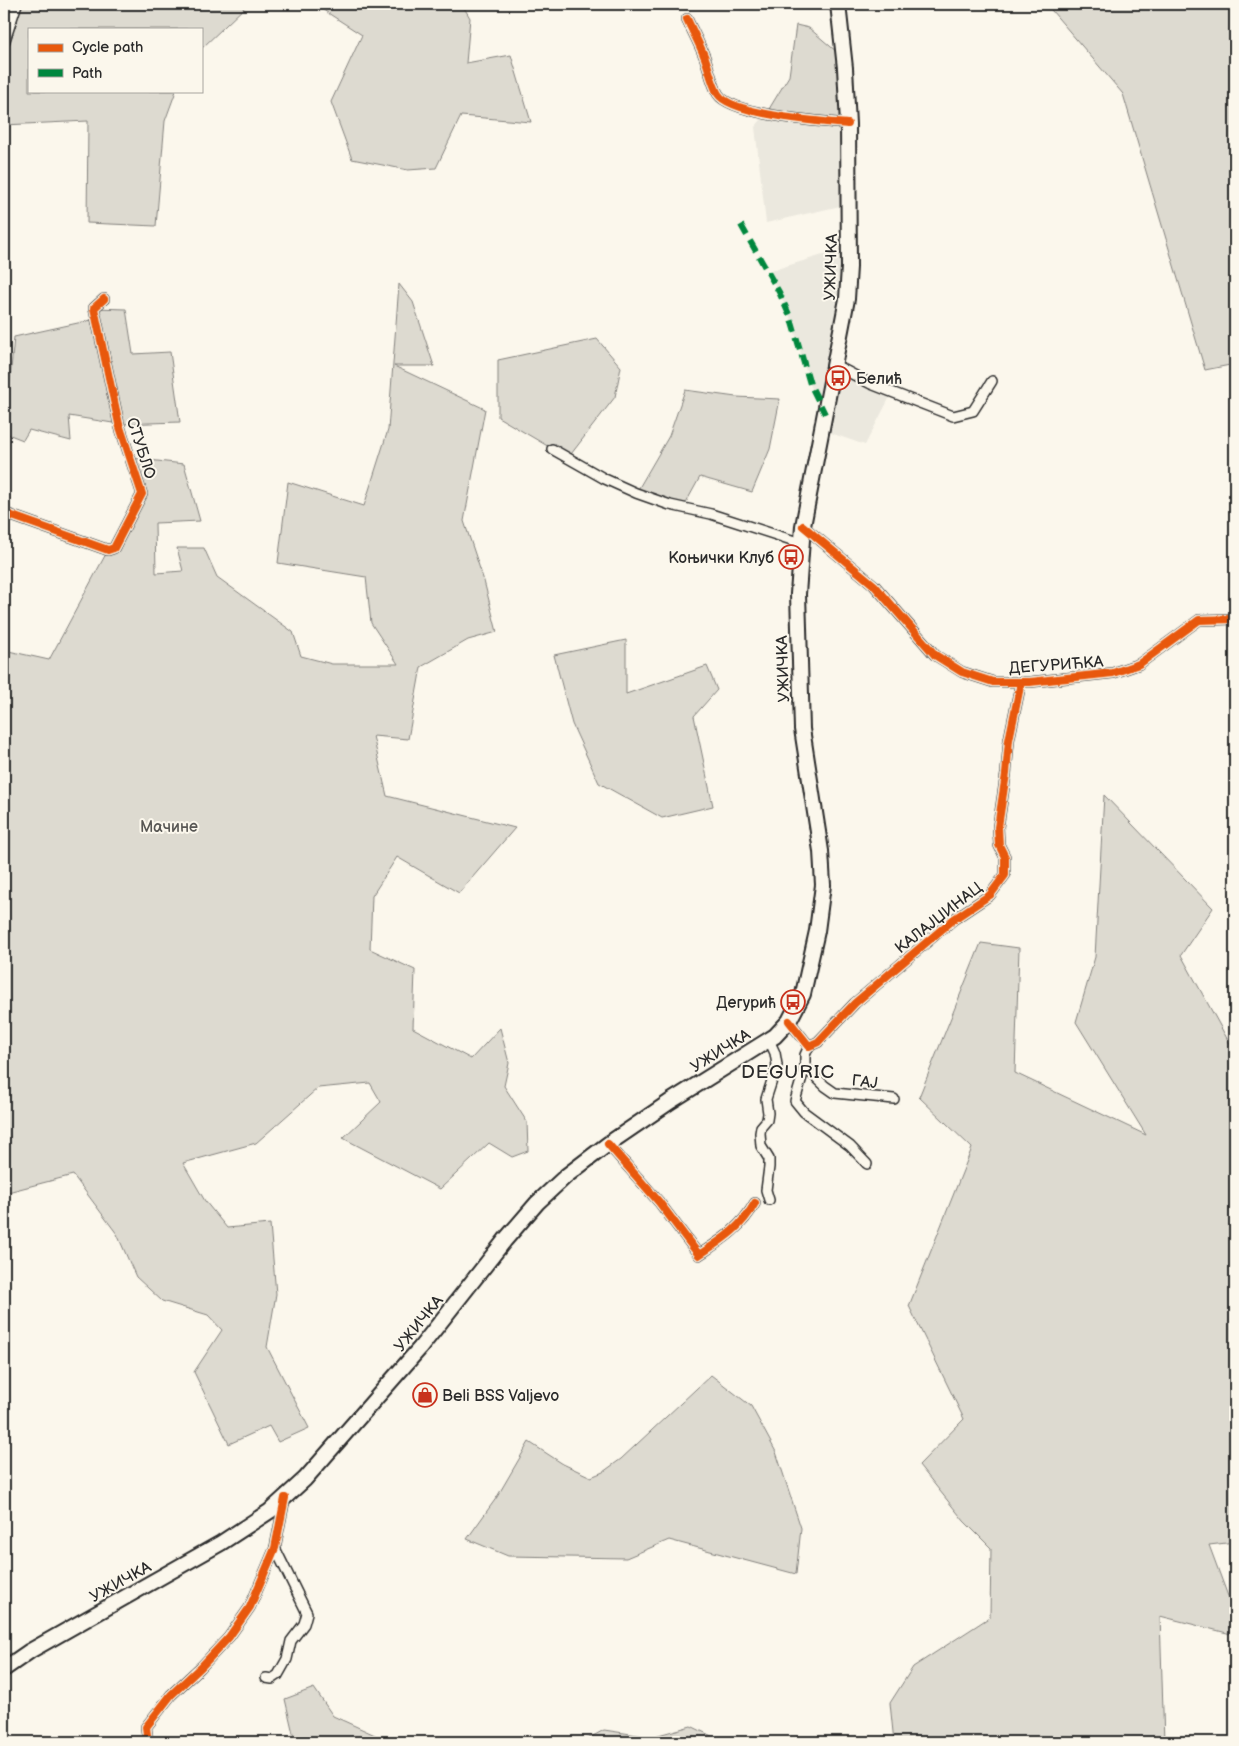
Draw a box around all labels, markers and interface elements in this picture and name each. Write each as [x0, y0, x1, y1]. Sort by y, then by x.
legend [28, 28, 202, 92]
text: Cycle path [72, 38, 143, 57]
text: Path [72, 64, 102, 83]
street label: УЖИЧКА [821, 233, 842, 301]
bus stop icon: Белић [825, 365, 851, 391]
place label: Белић [856, 370, 902, 389]
street label: СТУБЛО [122, 415, 160, 482]
bus stop icon: Коњички Клуб [778, 544, 804, 570]
place label: Коњички Клуб [668, 549, 774, 568]
street label: УЖИЧКА [773, 635, 794, 703]
street label: ДЕГУРИЋКА [1008, 653, 1104, 678]
park label: Мачине [140, 818, 198, 837]
street label: КАЛАЈЏИНАЦ [892, 878, 987, 958]
bus stop icon: Дегурић [780, 989, 806, 1015]
place label: Дегурић [716, 994, 776, 1013]
street label: УЖИЧКА [687, 1025, 754, 1077]
district label: DEGURIC [741, 1061, 835, 1084]
street label: ГАЈ [851, 1071, 879, 1094]
street label: УЖИЧКА [391, 1292, 448, 1356]
shop icon: Beli BSS Valjevo [412, 1382, 438, 1408]
place label: Beli BSS Valjevo [442, 1387, 559, 1406]
street label: УЖИЧКА [87, 1558, 155, 1607]

